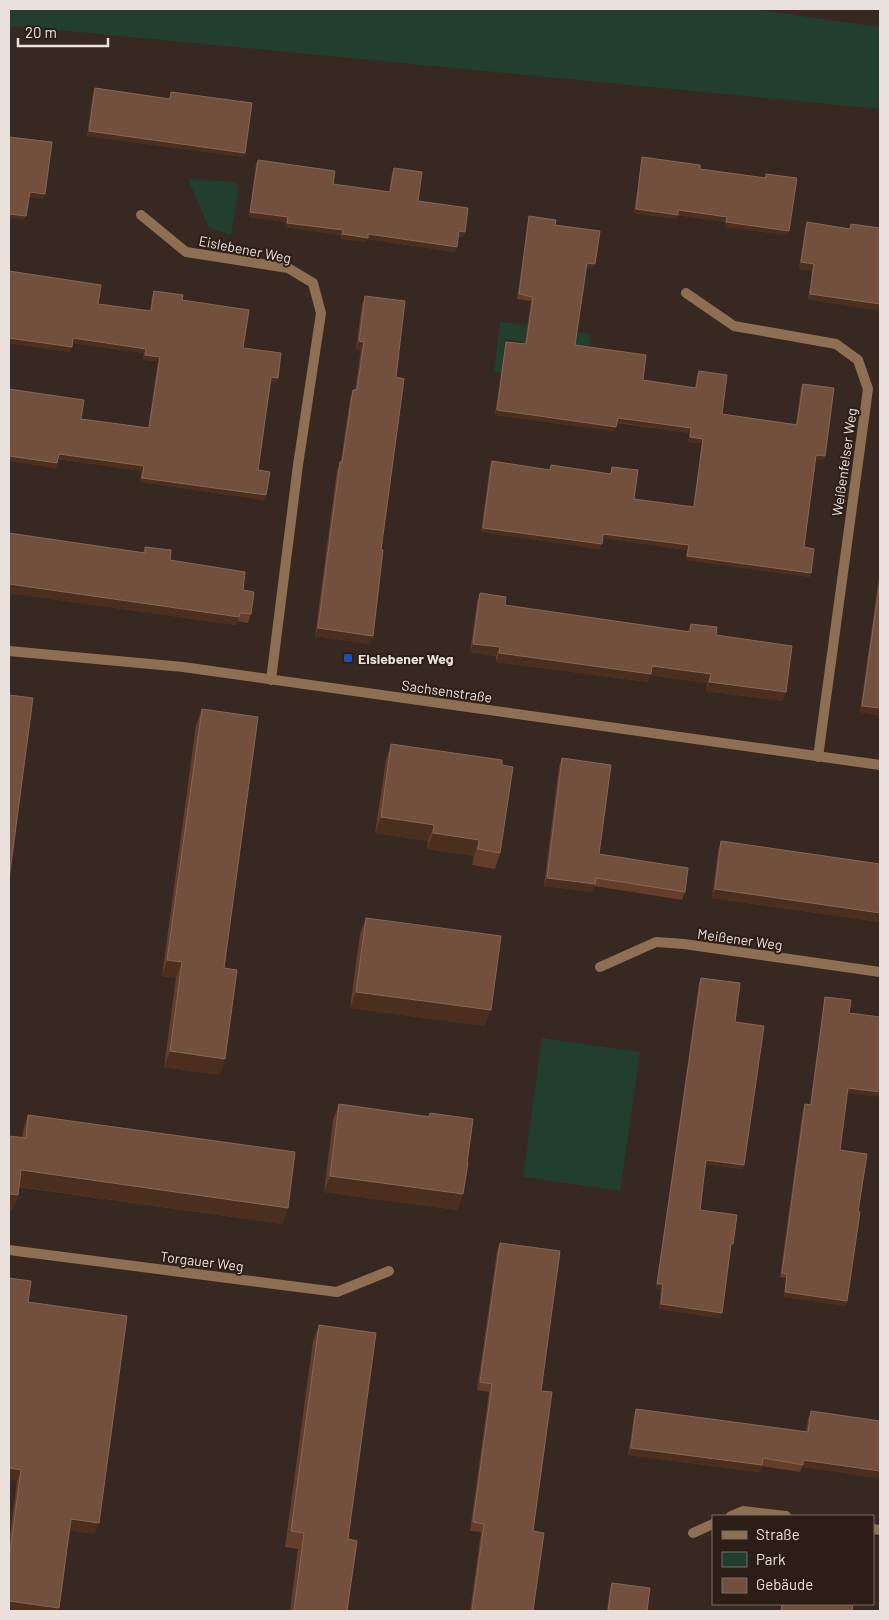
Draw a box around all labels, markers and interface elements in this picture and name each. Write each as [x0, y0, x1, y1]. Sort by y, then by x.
scale bar [18, 15, 108, 47]
text: 20 m [25, 23, 57, 41]
street label: Eislebener Weg [197, 232, 293, 266]
street label: Weißenfelser Weg [828, 407, 860, 517]
place label: Eislebener Weg [358, 650, 454, 667]
marker: Eislebener Weg [342, 652, 354, 664]
street label: Sachsenstraße [401, 676, 493, 706]
street label: Meißener Weg [696, 925, 784, 953]
street label: Torgauer Weg [159, 1247, 245, 1275]
legend [712, 1515, 874, 1605]
text: Straße [756, 1525, 800, 1543]
text: Park [756, 1550, 786, 1568]
text: Gebäude [756, 1575, 813, 1593]

